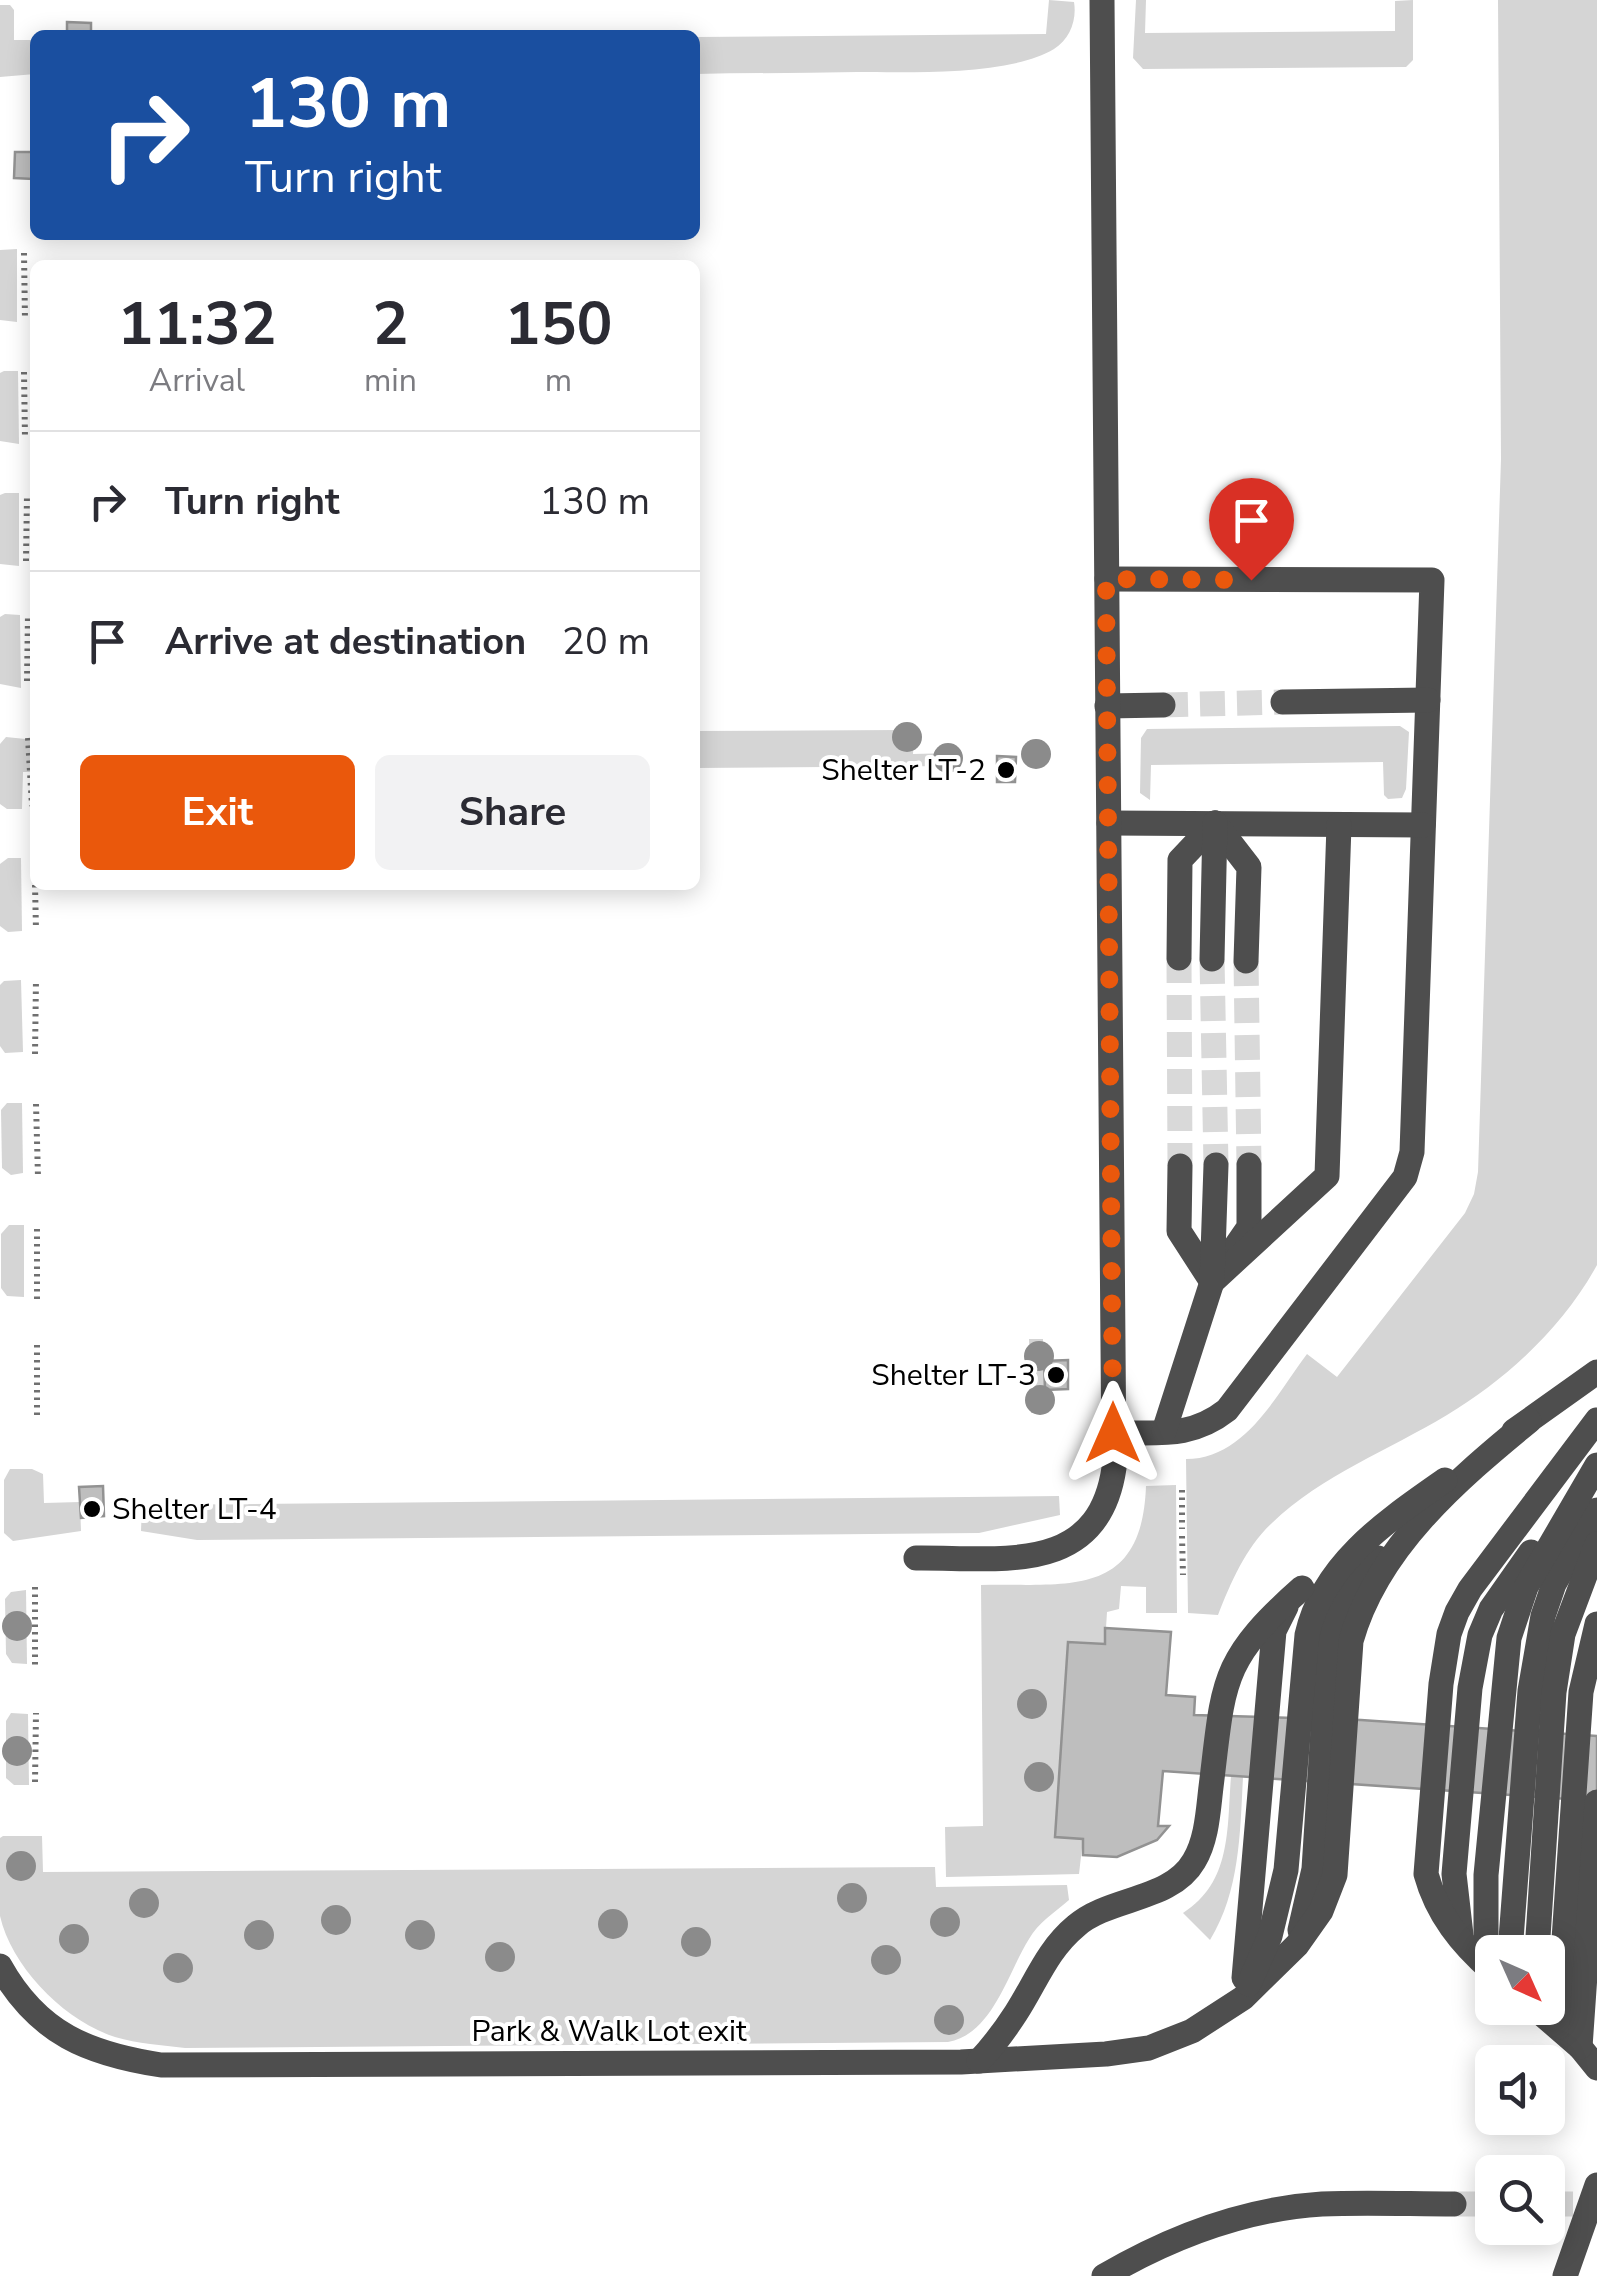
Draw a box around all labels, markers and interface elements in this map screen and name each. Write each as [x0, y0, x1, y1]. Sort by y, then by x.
text: 130 m [245, 56, 451, 152]
icon: right [80, 70, 210, 200]
text: Turn right [245, 147, 442, 208]
text: 11:32 [118, 283, 276, 365]
text: 2 [372, 283, 408, 365]
text: 150 [504, 283, 612, 365]
text: Arrival [149, 359, 245, 402]
text: min [364, 359, 417, 402]
text: m [545, 359, 572, 402]
icon: right [80, 474, 135, 529]
text: Turn right [165, 476, 340, 527]
text: 130 m [539, 476, 650, 527]
pin [1209, 478, 1294, 581]
icon: arrive [1224, 493, 1279, 548]
icon: arrive [80, 614, 135, 669]
text: Arrive at destination [165, 616, 526, 667]
text: 20 m [562, 616, 650, 667]
place label: Shelter LT-2 [821, 750, 986, 791]
button: Exit [80, 755, 355, 870]
button: Share [375, 755, 650, 870]
marker: Shelter LT-2 [995, 759, 1017, 781]
place label: Shelter LT-3 [871, 1355, 1036, 1396]
marker: Shelter LT-3 [1045, 1364, 1067, 1386]
position arrow [1061, 1381, 1165, 1485]
place label: Shelter LT-4 [112, 1489, 277, 1530]
marker: Shelter LT-4 [81, 1498, 103, 1520]
north arrow [1475, 1935, 1565, 2025]
map controls [1475, 1935, 1565, 2245]
street label: Park & Walk Lot exit [472, 2011, 747, 2052]
button: sound [1475, 2045, 1565, 2135]
button: search [1475, 2155, 1565, 2245]

